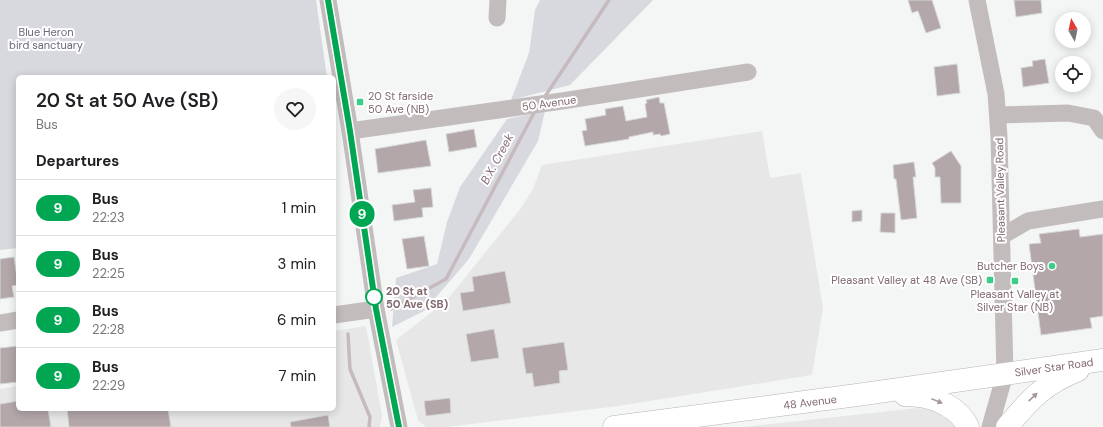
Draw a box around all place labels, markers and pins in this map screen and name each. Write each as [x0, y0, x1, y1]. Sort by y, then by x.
place label: 20 St farside 50 Ave (NB) [368, 89, 433, 116]
marker: 20 St farside 50 Ave (NB) [355, 97, 365, 107]
place label: Butcher Boys [977, 259, 1044, 273]
marker: Butcher Boys [1047, 261, 1057, 271]
place label: Pleasant Valley at 48 Ave (SB) [831, 273, 982, 287]
marker: Pleasant Valley at 48 Ave (SB) [985, 275, 995, 285]
marker: Pleasant Valley at Silver Star (NB) [1010, 276, 1020, 286]
place label: 20 St at 50 Ave (SB) [386, 284, 448, 311]
place label: Pleasant Valley at Silver Star (NB) [971, 287, 1059, 314]
marker: 20 St at 50 Ave (SB) [365, 288, 383, 306]

